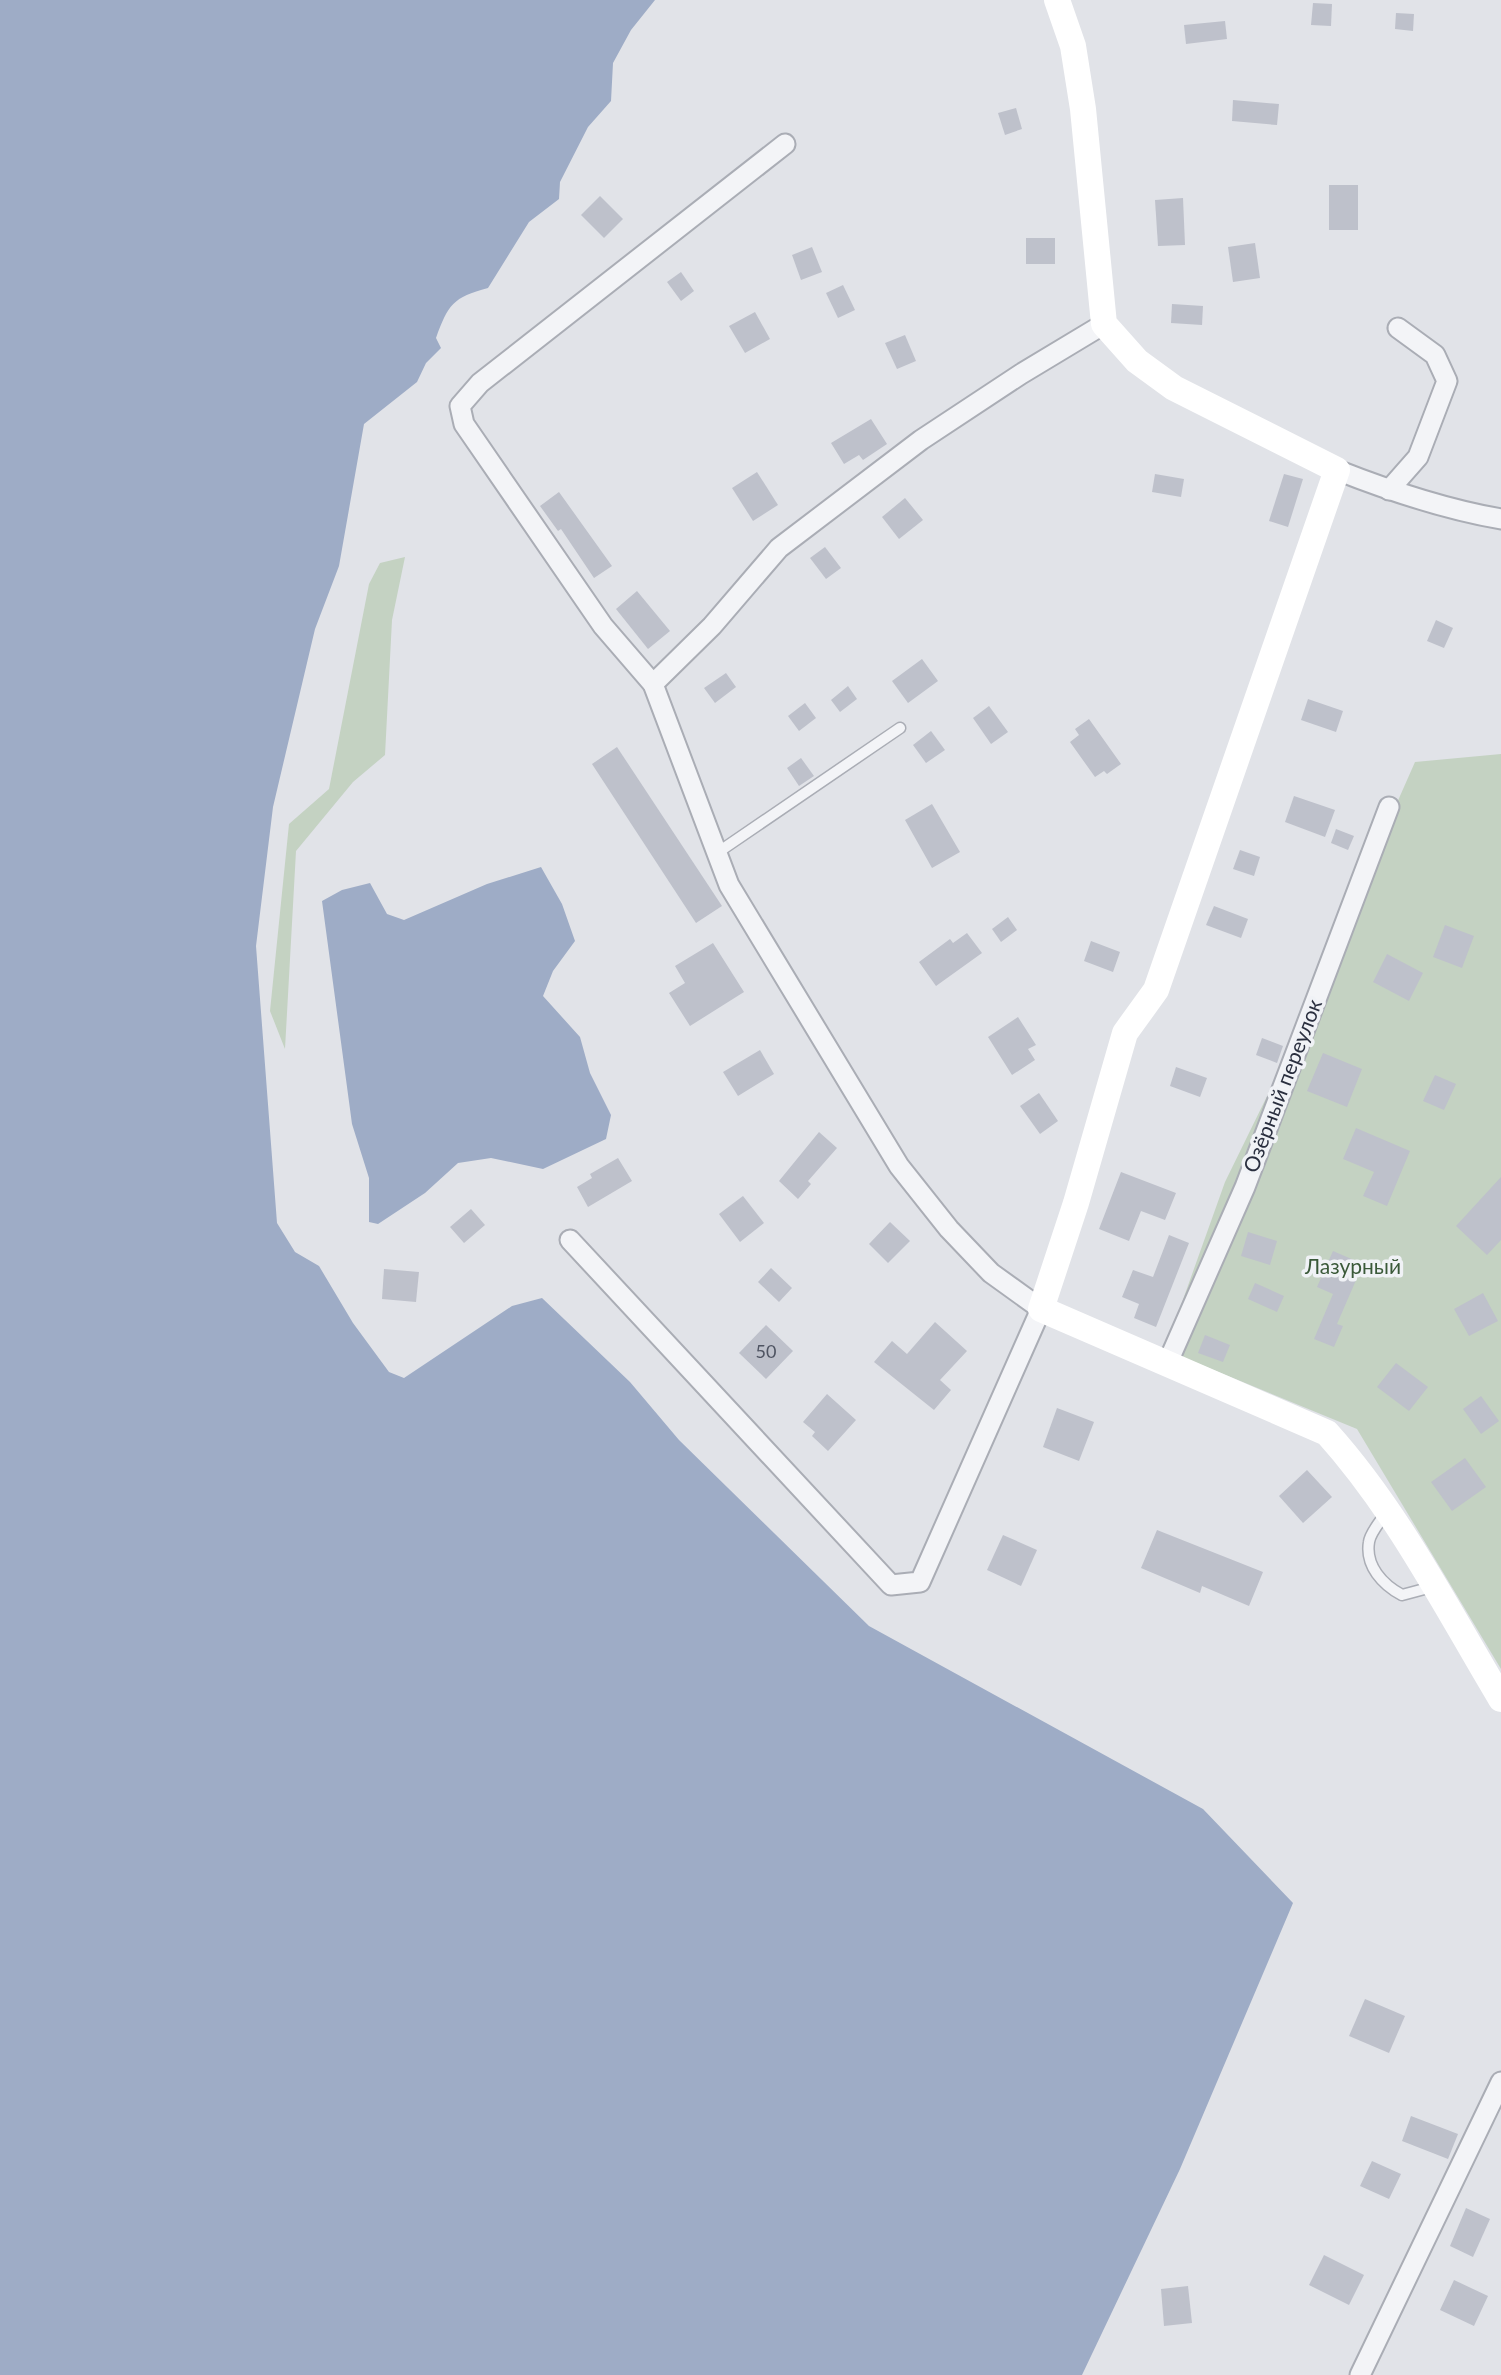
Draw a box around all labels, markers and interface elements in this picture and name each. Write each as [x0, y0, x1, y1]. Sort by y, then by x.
street label: Озёрный переулок [1237, 995, 1326, 1176]
park label: Лазурный [1304, 1253, 1401, 1278]
house number: 50 [756, 1340, 776, 1362]

